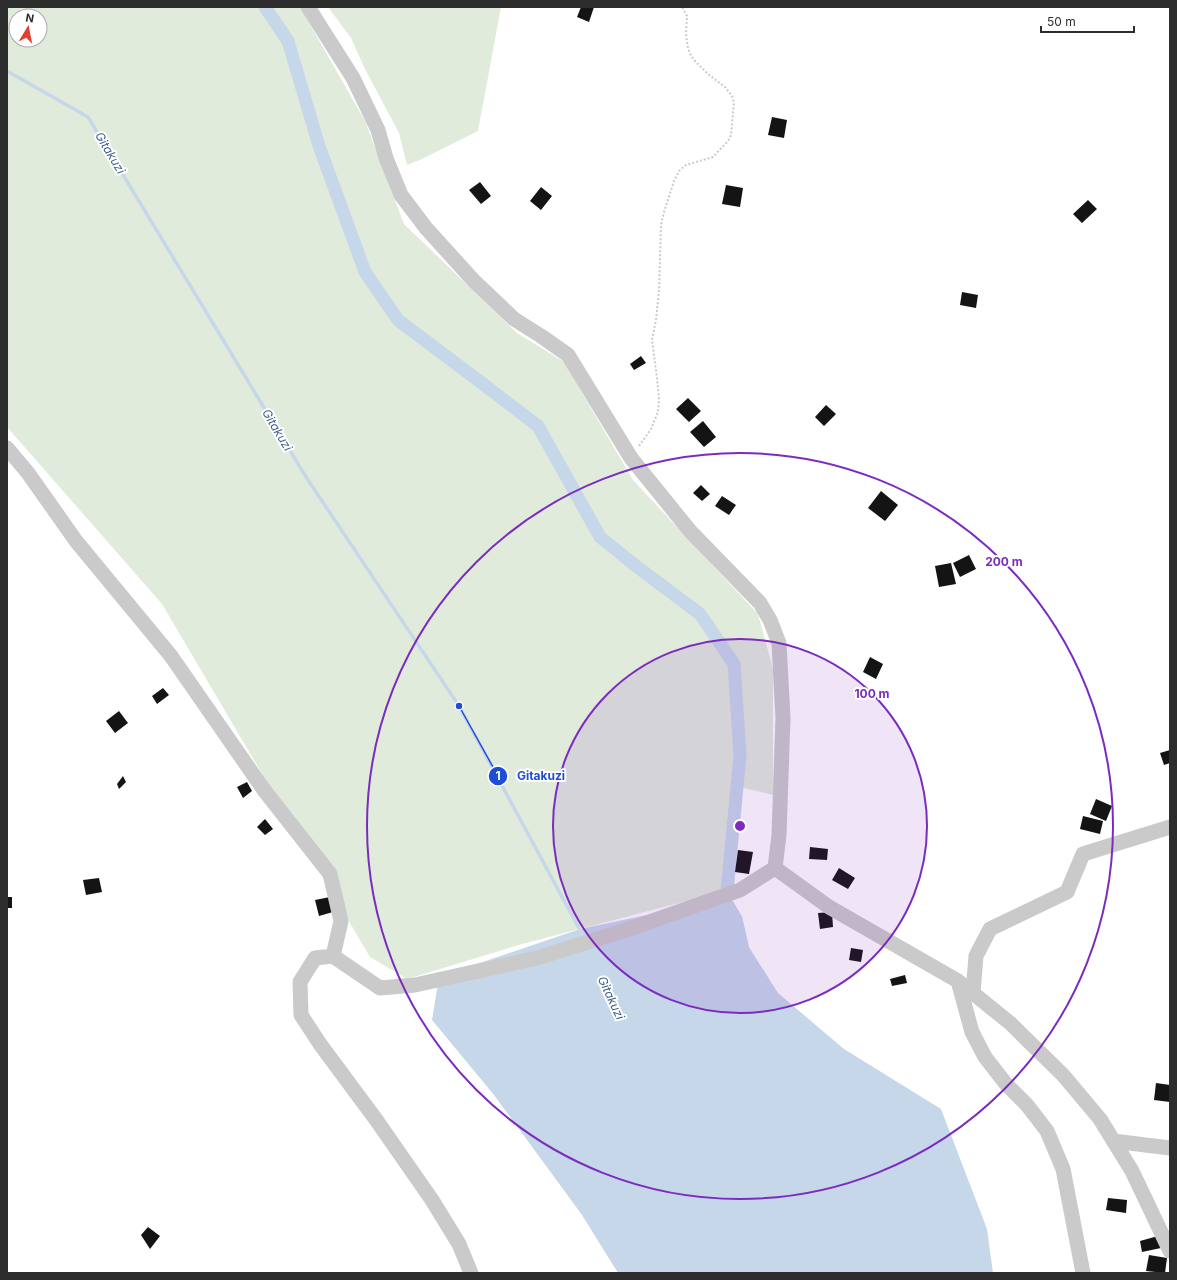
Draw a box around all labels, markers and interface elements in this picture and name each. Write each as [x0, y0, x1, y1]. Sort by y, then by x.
north arrow [8, 8, 48, 48]
scale bar [1041, 8, 1134, 34]
text: N [24, 11, 35, 26]
text: 50 m [1047, 14, 1076, 29]
water label: Gitakuzi [92, 129, 129, 177]
water label: Gitakuzi [259, 406, 296, 454]
text: 200 m [985, 554, 1023, 569]
text: 100 m [854, 686, 890, 701]
callout: Gitakuzi [488, 764, 573, 788]
text: 1 [495, 768, 501, 783]
text: Gitakuzi [517, 768, 565, 783]
centre of rings [733, 819, 747, 833]
water label: Gitakuzi [595, 974, 628, 1023]

